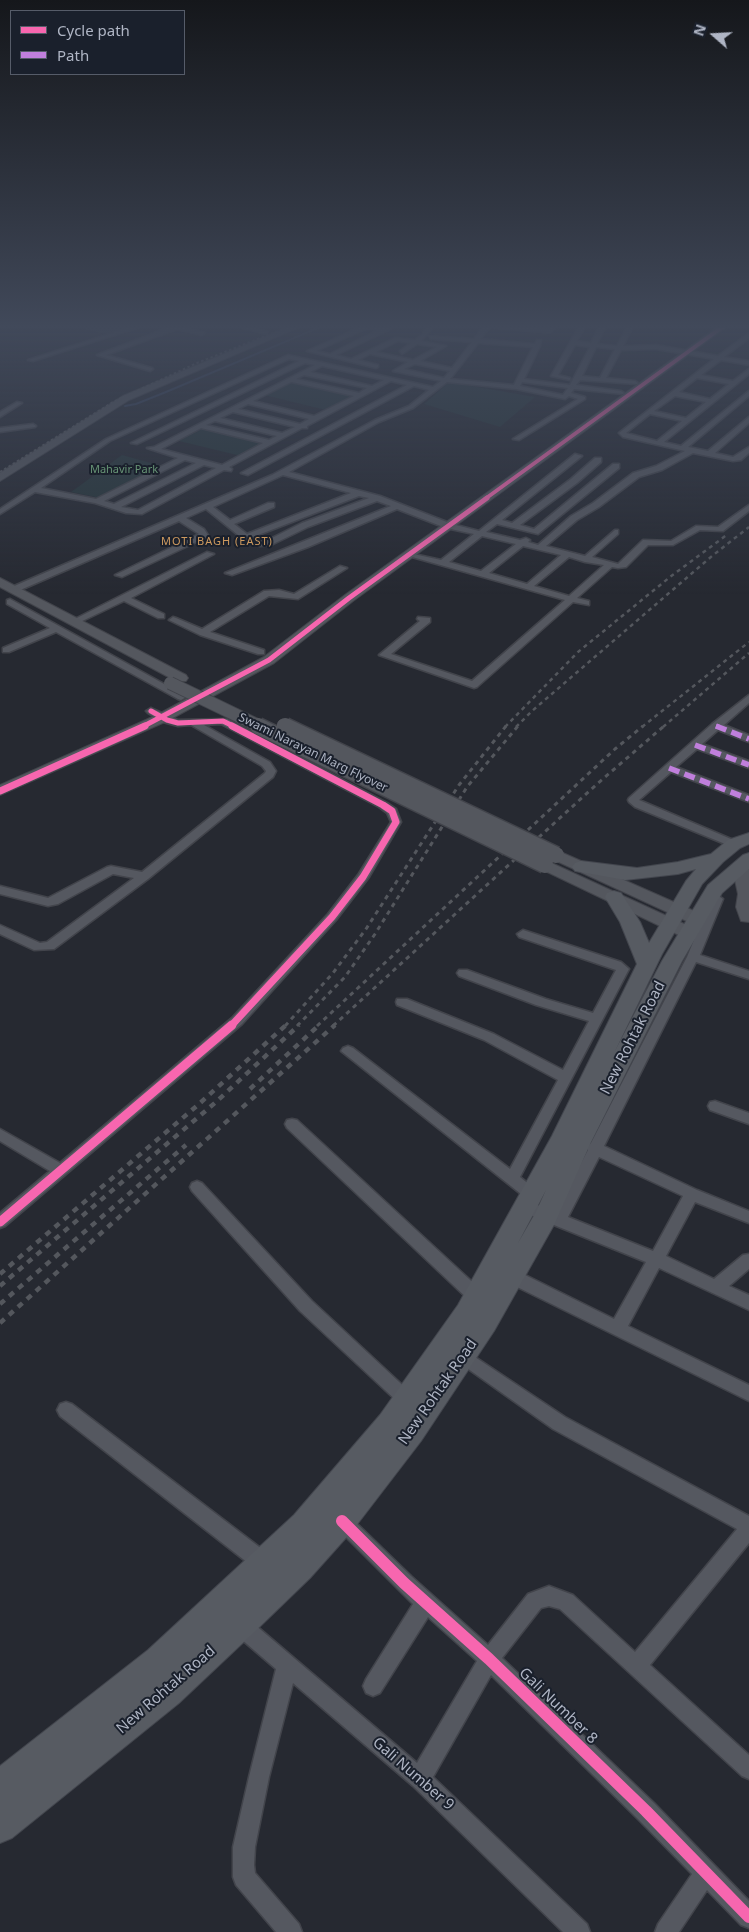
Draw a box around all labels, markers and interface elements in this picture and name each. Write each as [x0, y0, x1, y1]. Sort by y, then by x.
legend [10, 10, 185, 75]
north arrow [689, 10, 739, 60]
text: Cycle path [57, 20, 130, 40]
text: N [689, 21, 710, 38]
text: Path [57, 45, 89, 65]
park label: Mahavir Park [90, 463, 158, 477]
district label: MOTI BAGH (EAST) [159, 535, 275, 549]
street label: Swami Narayan Marg Flyover [236, 711, 390, 795]
street label: New Rohtak Road [597, 978, 669, 1098]
street label: New Rohtak Road [395, 1336, 481, 1448]
street label: New Rohtak Road [113, 1642, 219, 1738]
street label: Gali Number 8 [515, 1664, 601, 1748]
street label: Gali Number 9 [369, 1734, 457, 1814]

